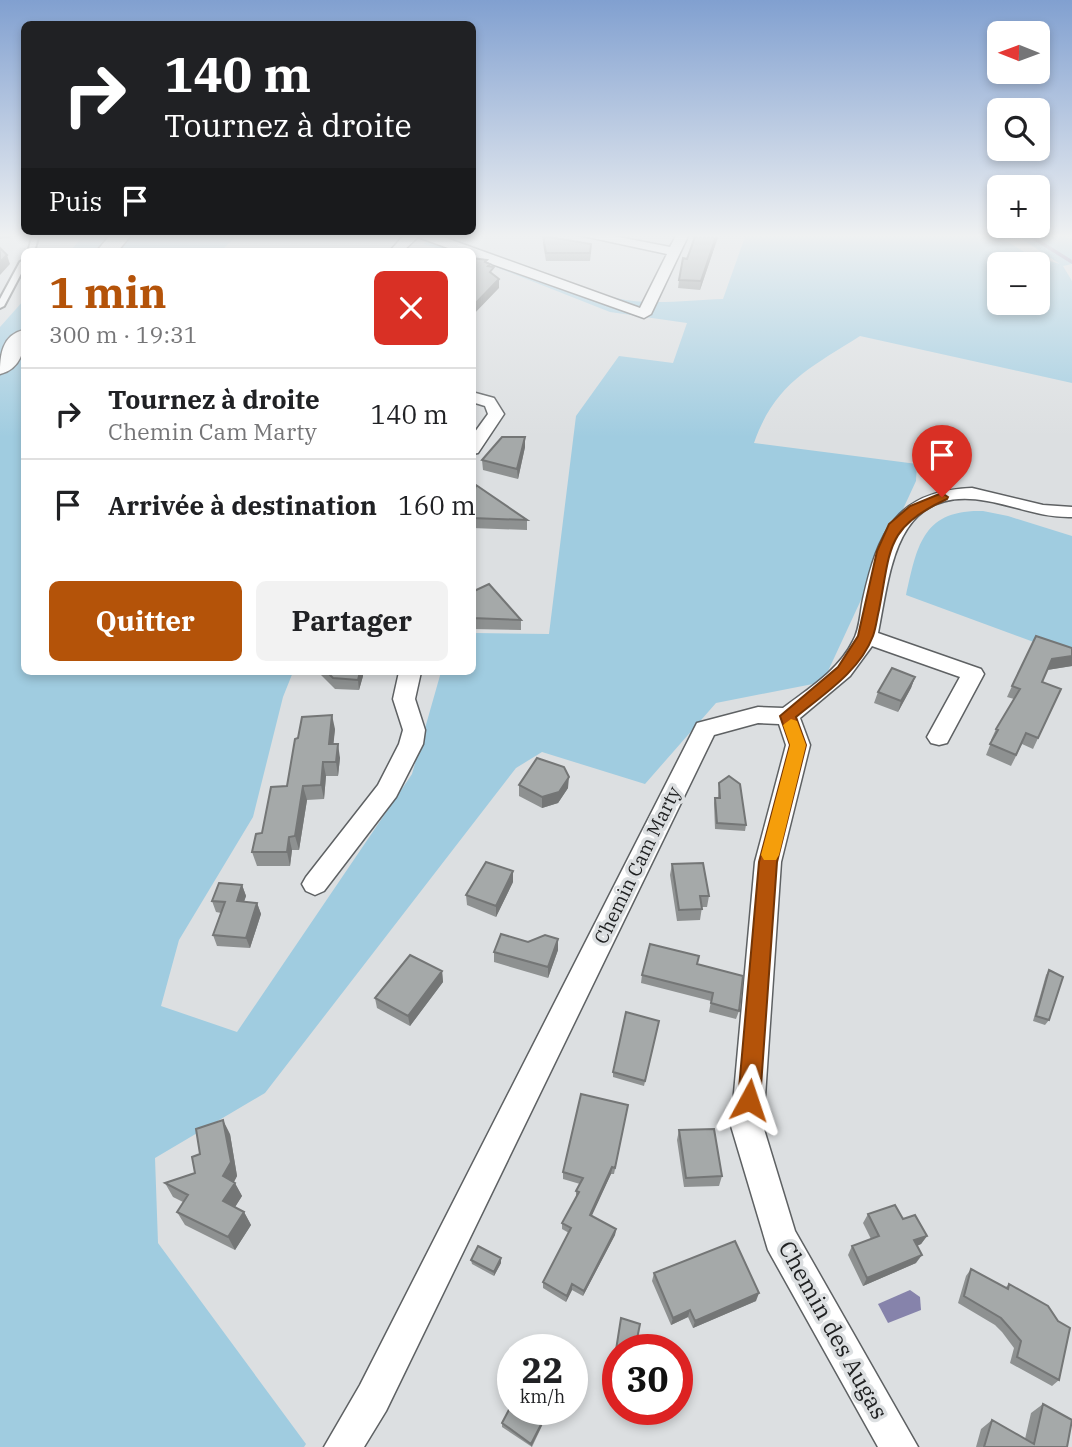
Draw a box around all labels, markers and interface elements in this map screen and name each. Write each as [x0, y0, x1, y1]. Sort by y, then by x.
north arrow [987, 21, 1050, 84]
map controls [987, 21, 1050, 315]
text: 140 m [164, 42, 311, 105]
icon: right [49, 49, 140, 140]
button: search [987, 98, 1050, 161]
text: Tournez à droite [164, 104, 412, 146]
button: + [987, 175, 1050, 238]
icon: arrive [116, 182, 154, 220]
text: Puis [49, 184, 102, 218]
button: − [987, 252, 1050, 315]
text: 1 min [49, 265, 167, 320]
button: close [374, 271, 448, 345]
text: 300 m · 19:31 [49, 319, 198, 349]
text: Tournez à droite [108, 382, 320, 416]
icon: right [49, 395, 87, 433]
text: 140 m [370, 397, 448, 431]
text: Chemin Cam Marty [108, 416, 317, 446]
pin [912, 425, 972, 497]
icon: arrive [923, 436, 961, 474]
icon: arrive [49, 486, 87, 524]
text: Arrivée à destination [108, 488, 377, 522]
text: 160 m [398, 488, 476, 522]
button: Quitter [49, 581, 242, 661]
button: Partager [256, 581, 448, 661]
street label: Chemin Cam Marty [588, 781, 686, 948]
position arrow [712, 1063, 786, 1137]
street label: Chemin des Augas [772, 1235, 895, 1424]
speed limit sign: 30 [602, 1334, 693, 1425]
text: 22 [521, 1347, 564, 1393]
text: km/h [520, 1385, 565, 1408]

